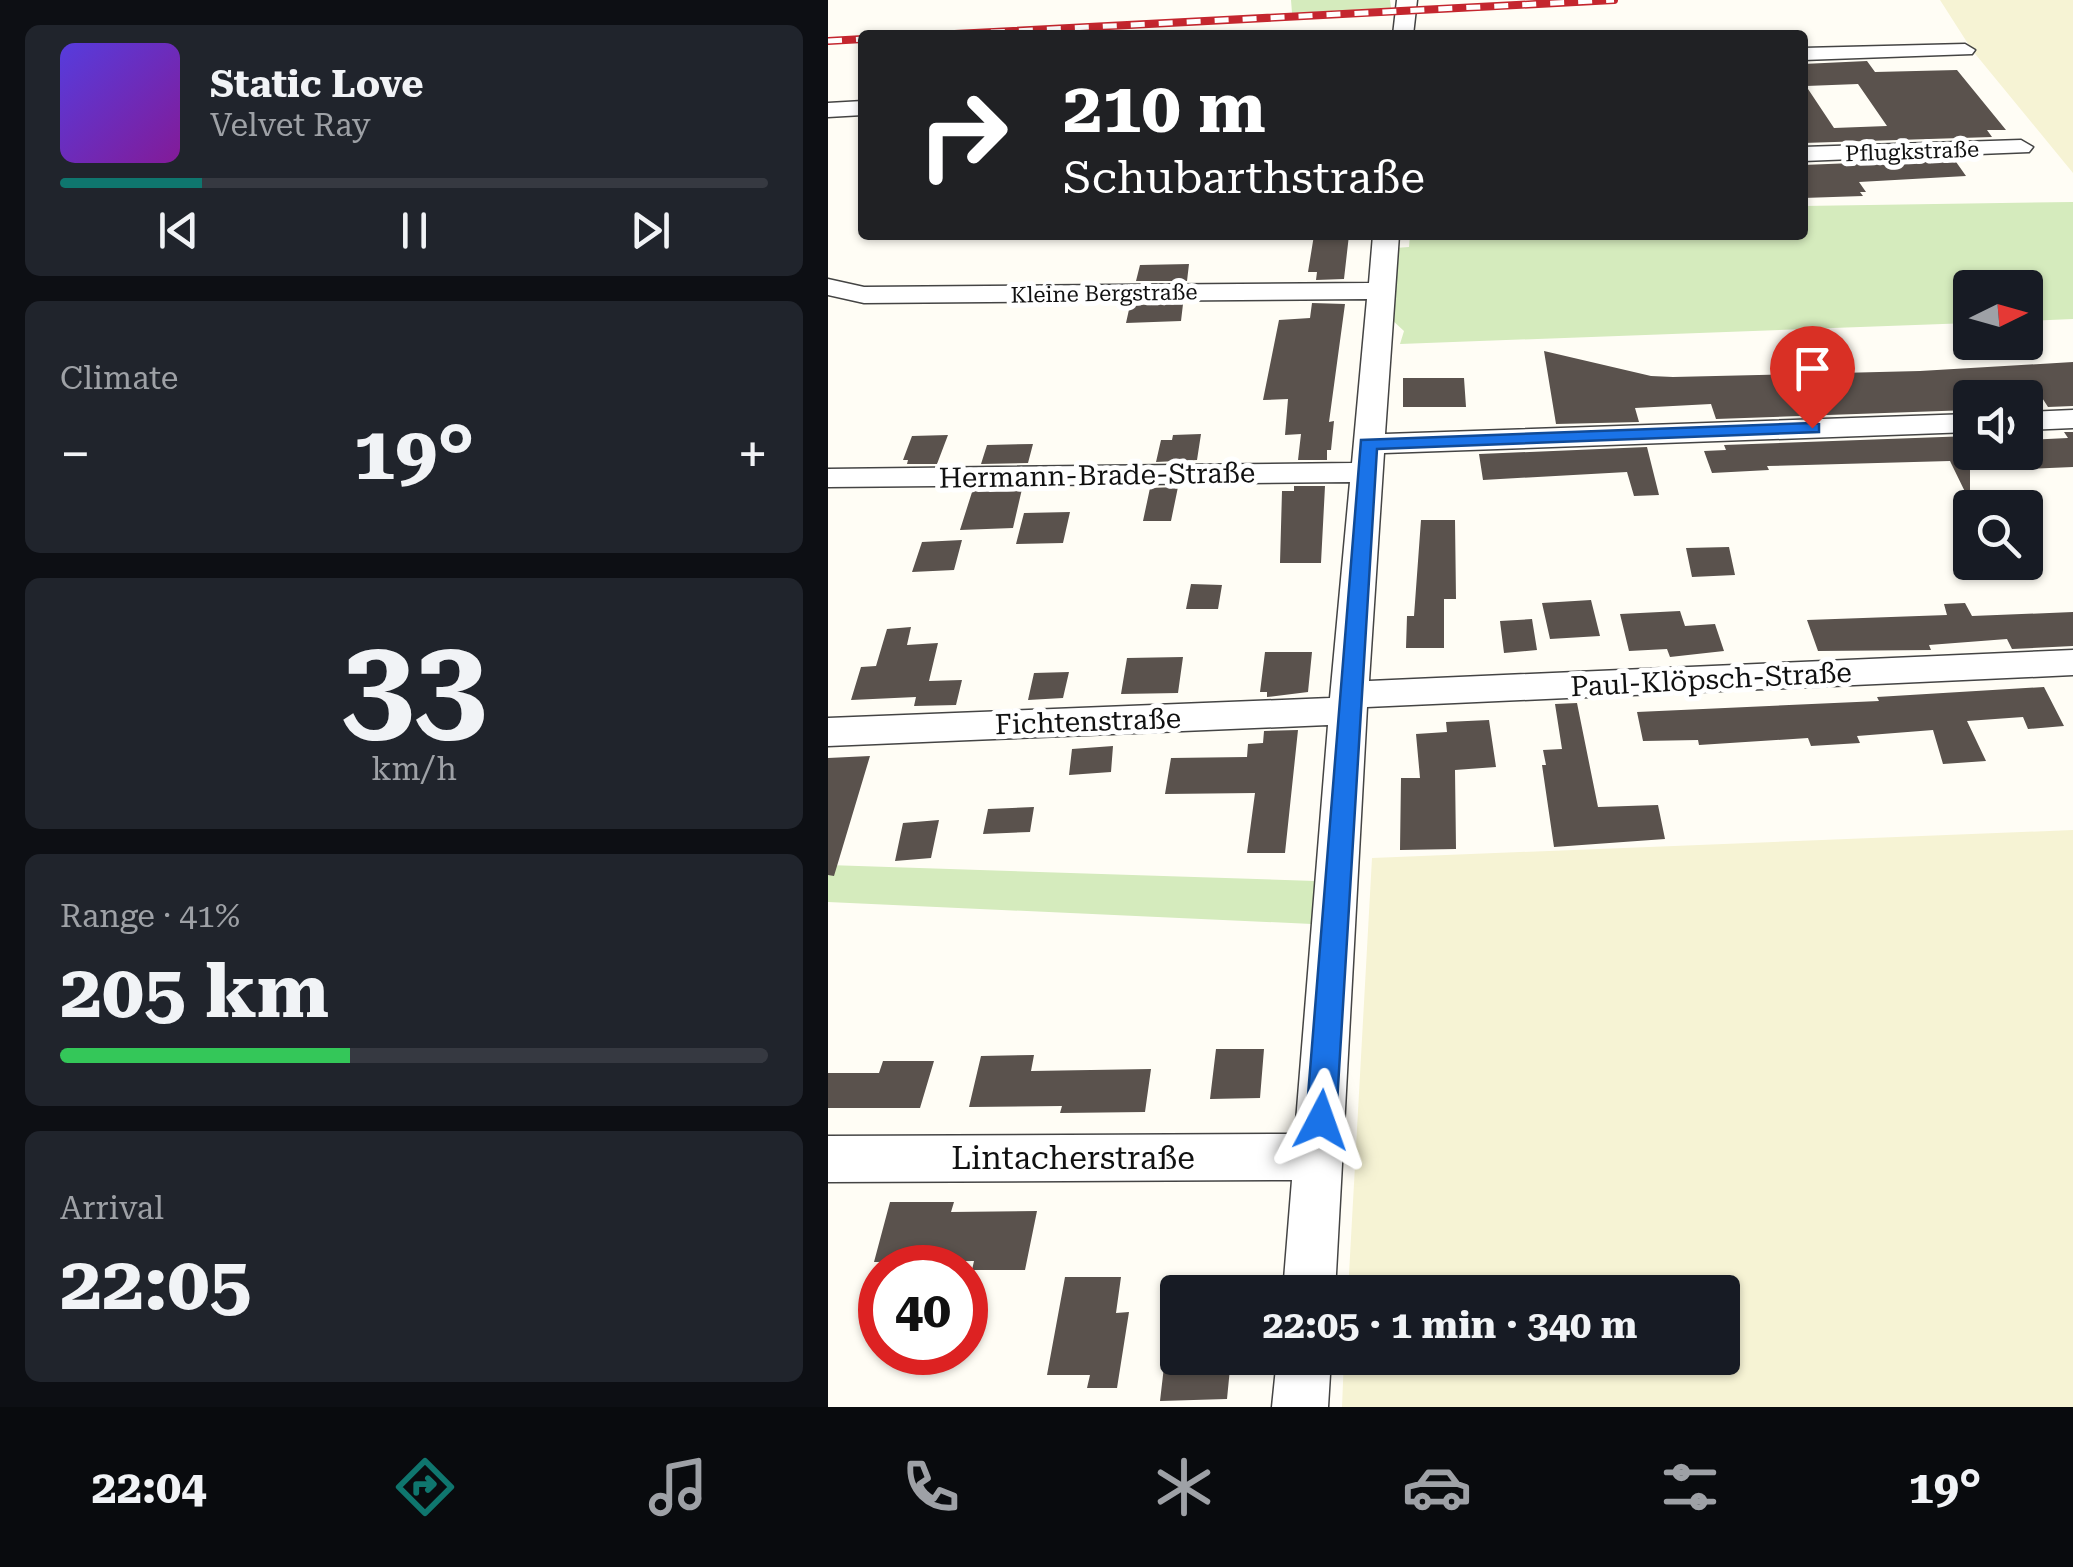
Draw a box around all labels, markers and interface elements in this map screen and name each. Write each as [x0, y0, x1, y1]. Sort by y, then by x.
text: Static Love [210, 62, 423, 106]
text: 210 m [1063, 67, 1266, 149]
icon: right [898, 70, 1028, 200]
text: Velvet Ray [210, 106, 371, 144]
street label: Pflugkstraße [1845, 137, 1979, 166]
text: Schubarthstraße [1063, 151, 1425, 204]
icon: previous [151, 203, 206, 258]
icon: pause [387, 203, 442, 258]
icon: next [623, 203, 678, 258]
north arrow [1953, 270, 2043, 360]
map controls [1953, 270, 2043, 580]
street label: Kleine Bergstraße [1010, 279, 1198, 308]
pin [1770, 326, 1855, 429]
icon: arrive [1785, 341, 1840, 396]
text: Climate [60, 359, 178, 397]
button: sound [1953, 380, 2043, 470]
text: 19° [353, 409, 475, 497]
text: − [60, 422, 91, 486]
text: + [737, 422, 768, 486]
street label: Hermann-Brade-Straße [938, 456, 1256, 495]
button: search [1953, 490, 2043, 580]
text: 33 [341, 608, 487, 761]
street label: Paul-Klöpsch-Straße [1570, 656, 1852, 703]
street label: Fichtenstraße [994, 702, 1182, 741]
text: km/h [371, 750, 457, 788]
text: Range · 41% [60, 897, 240, 935]
text: 205 km [60, 947, 329, 1035]
position arrow [1269, 1068, 1373, 1172]
street label: Lintacherstraße [951, 1139, 1195, 1177]
text: Arrival [60, 1189, 164, 1227]
text: 22:05 [60, 1239, 251, 1327]
speed limit sign: 40 [858, 1245, 988, 1375]
text: 22:05 · 1 min · 340 m [1263, 1303, 1637, 1347]
icon: directions [390, 1452, 460, 1522]
icon: music [643, 1452, 713, 1522]
icon: phone [896, 1452, 966, 1522]
icon: climate [1149, 1452, 1219, 1522]
icon: car [1402, 1452, 1472, 1522]
icon: filters [1655, 1452, 1725, 1522]
text: 22:04 [92, 1461, 206, 1514]
text: 19° [1909, 1461, 1981, 1514]

